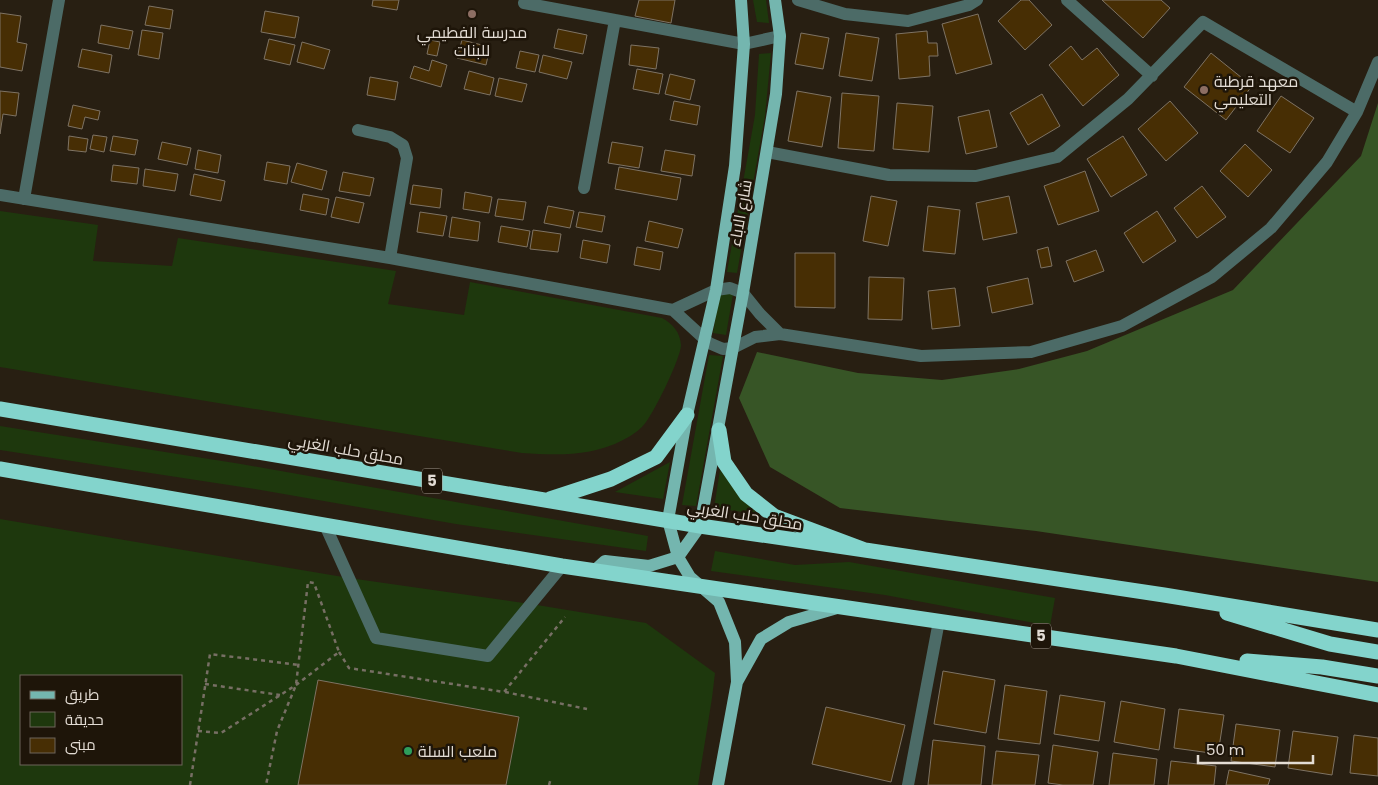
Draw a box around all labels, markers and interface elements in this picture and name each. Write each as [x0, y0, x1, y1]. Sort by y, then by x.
marker: مدرسة الفطيمي للبنات [466, 8, 478, 20]
place label: مدرسة الفطيمي للبنات [417, 21, 527, 62]
place label: معهد قرطبة التعليمي [1214, 70, 1298, 113]
marker: معهد قرطبة التعليمي [1198, 84, 1210, 96]
street label: شارع الاباء [723, 178, 758, 248]
street label: محلق حلب الغربي [286, 428, 405, 473]
road number: 5 [422, 468, 442, 494]
street label: محلق حلب الغربي [685, 495, 804, 538]
road number: 5 [1031, 624, 1051, 648]
legend [20, 675, 182, 765]
text: طريق [65, 684, 99, 705]
text: حديقة [65, 709, 104, 730]
scale bar [1198, 732, 1313, 764]
text: مبنى [65, 734, 96, 755]
text: 50 m [1206, 739, 1244, 760]
place label: ملعب السلة [418, 740, 497, 763]
marker: ملعب السلة [402, 745, 414, 757]

